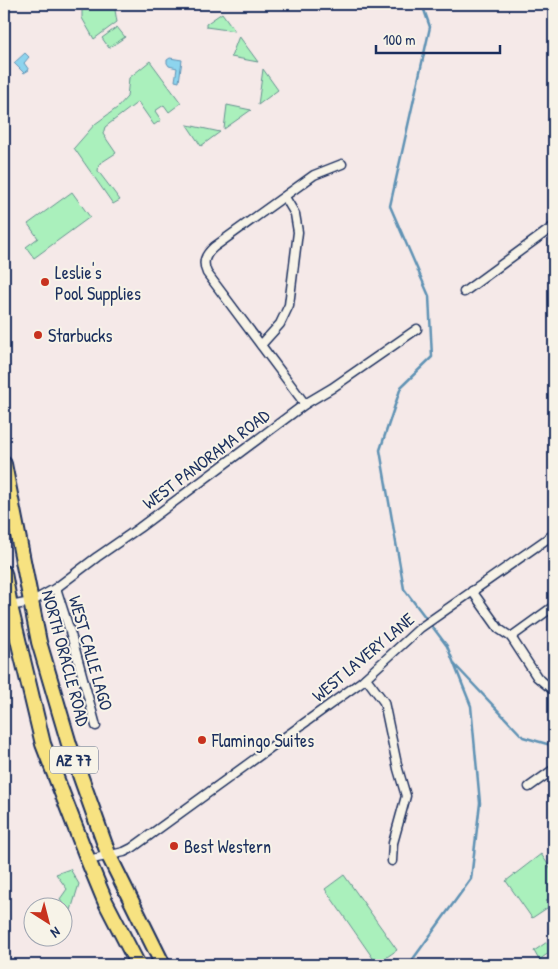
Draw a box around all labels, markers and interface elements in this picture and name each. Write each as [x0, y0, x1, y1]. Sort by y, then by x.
scale bar [376, 22, 499, 54]
text: 100 m [383, 29, 416, 50]
place label: Leslie's Pool Supplies [55, 260, 141, 306]
marker: Leslie's Pool Supplies [39, 276, 51, 288]
place label: Starbucks [48, 323, 113, 348]
marker: Starbucks [32, 329, 44, 341]
street label: WEST PANORAMA ROAD [137, 403, 275, 515]
street label: NORTH ORACLE ROAD [36, 587, 96, 729]
street label: WEST CALLE LAGO [63, 593, 119, 713]
street label: WEST LAVERY LANE [306, 607, 420, 707]
place label: Flamingo Suites [211, 728, 314, 753]
marker: Flamingo Suites [196, 734, 208, 746]
road number: AZ 77 [50, 746, 98, 774]
place label: Best Western [184, 834, 271, 859]
marker: Best Western [168, 840, 180, 852]
north arrow [22, 896, 72, 946]
text: N [47, 923, 65, 943]

